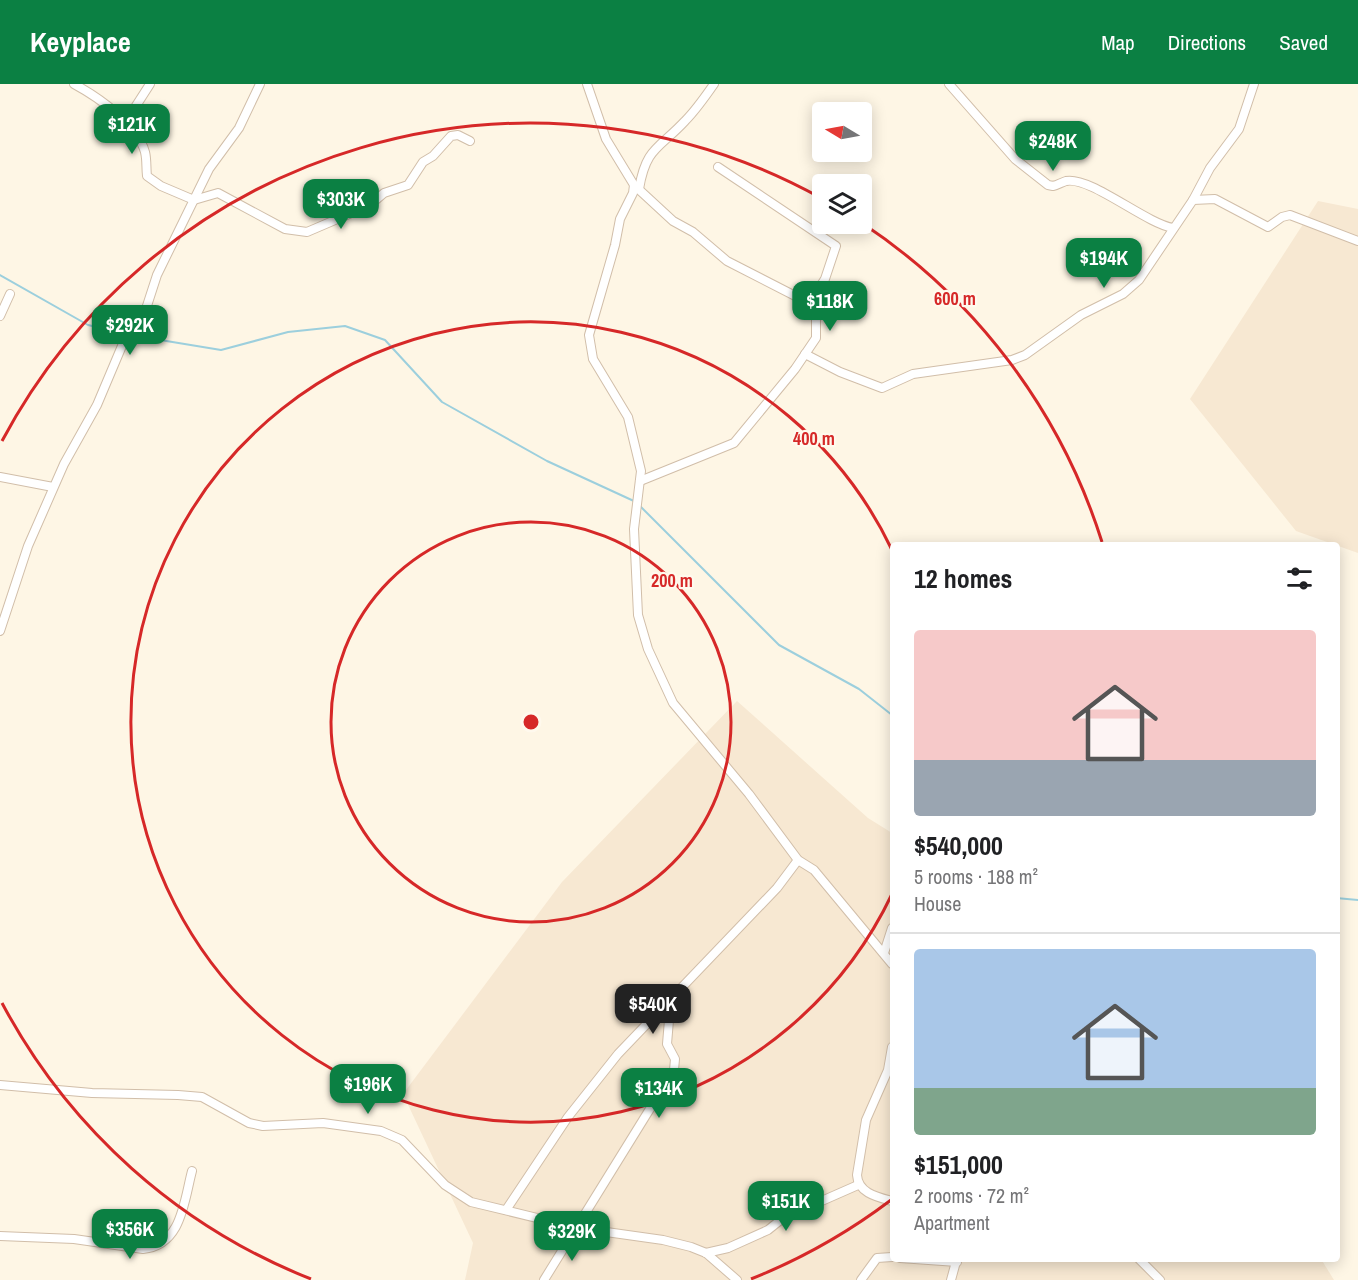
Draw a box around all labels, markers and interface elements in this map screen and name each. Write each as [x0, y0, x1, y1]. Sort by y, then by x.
text: Keyplace [30, 23, 131, 61]
text: Map [1101, 28, 1135, 57]
text: Directions [1168, 28, 1246, 57]
text: Saved [1279, 28, 1328, 57]
north arrow [812, 102, 872, 162]
map controls [812, 102, 872, 234]
pin: $121K [90, 104, 174, 155]
text: $121K [108, 110, 156, 137]
pin: $248K [1011, 121, 1095, 172]
text: $248K [1029, 127, 1077, 154]
button: layers [812, 174, 872, 234]
pin: $303K [299, 179, 383, 230]
text: $303K [317, 185, 365, 212]
pin: $194K [1062, 238, 1146, 289]
text: $194K [1080, 244, 1128, 271]
pin: $118K [788, 281, 872, 332]
text: 600 m [934, 286, 976, 311]
text: $118K [806, 287, 854, 314]
pin: $292K [88, 305, 172, 356]
text: $292K [106, 311, 154, 338]
text: 400 m [793, 426, 835, 451]
text: 12 homes [914, 561, 1012, 596]
icon: filters [1283, 562, 1316, 595]
text: 200 m [651, 568, 693, 593]
icon: home [1061, 669, 1169, 777]
centre of rings [521, 712, 541, 732]
text: $540,000 [914, 828, 1003, 863]
text: 5 rooms · 188 m² [914, 863, 1038, 890]
text: House [914, 890, 961, 917]
pin: $540K [611, 984, 695, 1035]
icon: home [1061, 988, 1169, 1096]
text: $540K [629, 990, 677, 1017]
pin: $196K [326, 1064, 410, 1115]
pin: $134K [617, 1068, 701, 1119]
text: $196K [344, 1070, 392, 1097]
text: $134K [635, 1074, 683, 1101]
text: $151,000 [914, 1147, 1003, 1182]
pin: $151K [744, 1181, 828, 1232]
text: 2 rooms · 72 m² [914, 1182, 1029, 1209]
text: $151K [762, 1187, 810, 1214]
pin: $356K [88, 1209, 172, 1260]
text: Apartment [914, 1209, 990, 1236]
pin: $329K [530, 1211, 614, 1262]
text: $356K [106, 1215, 154, 1242]
text: $329K [548, 1217, 596, 1244]

